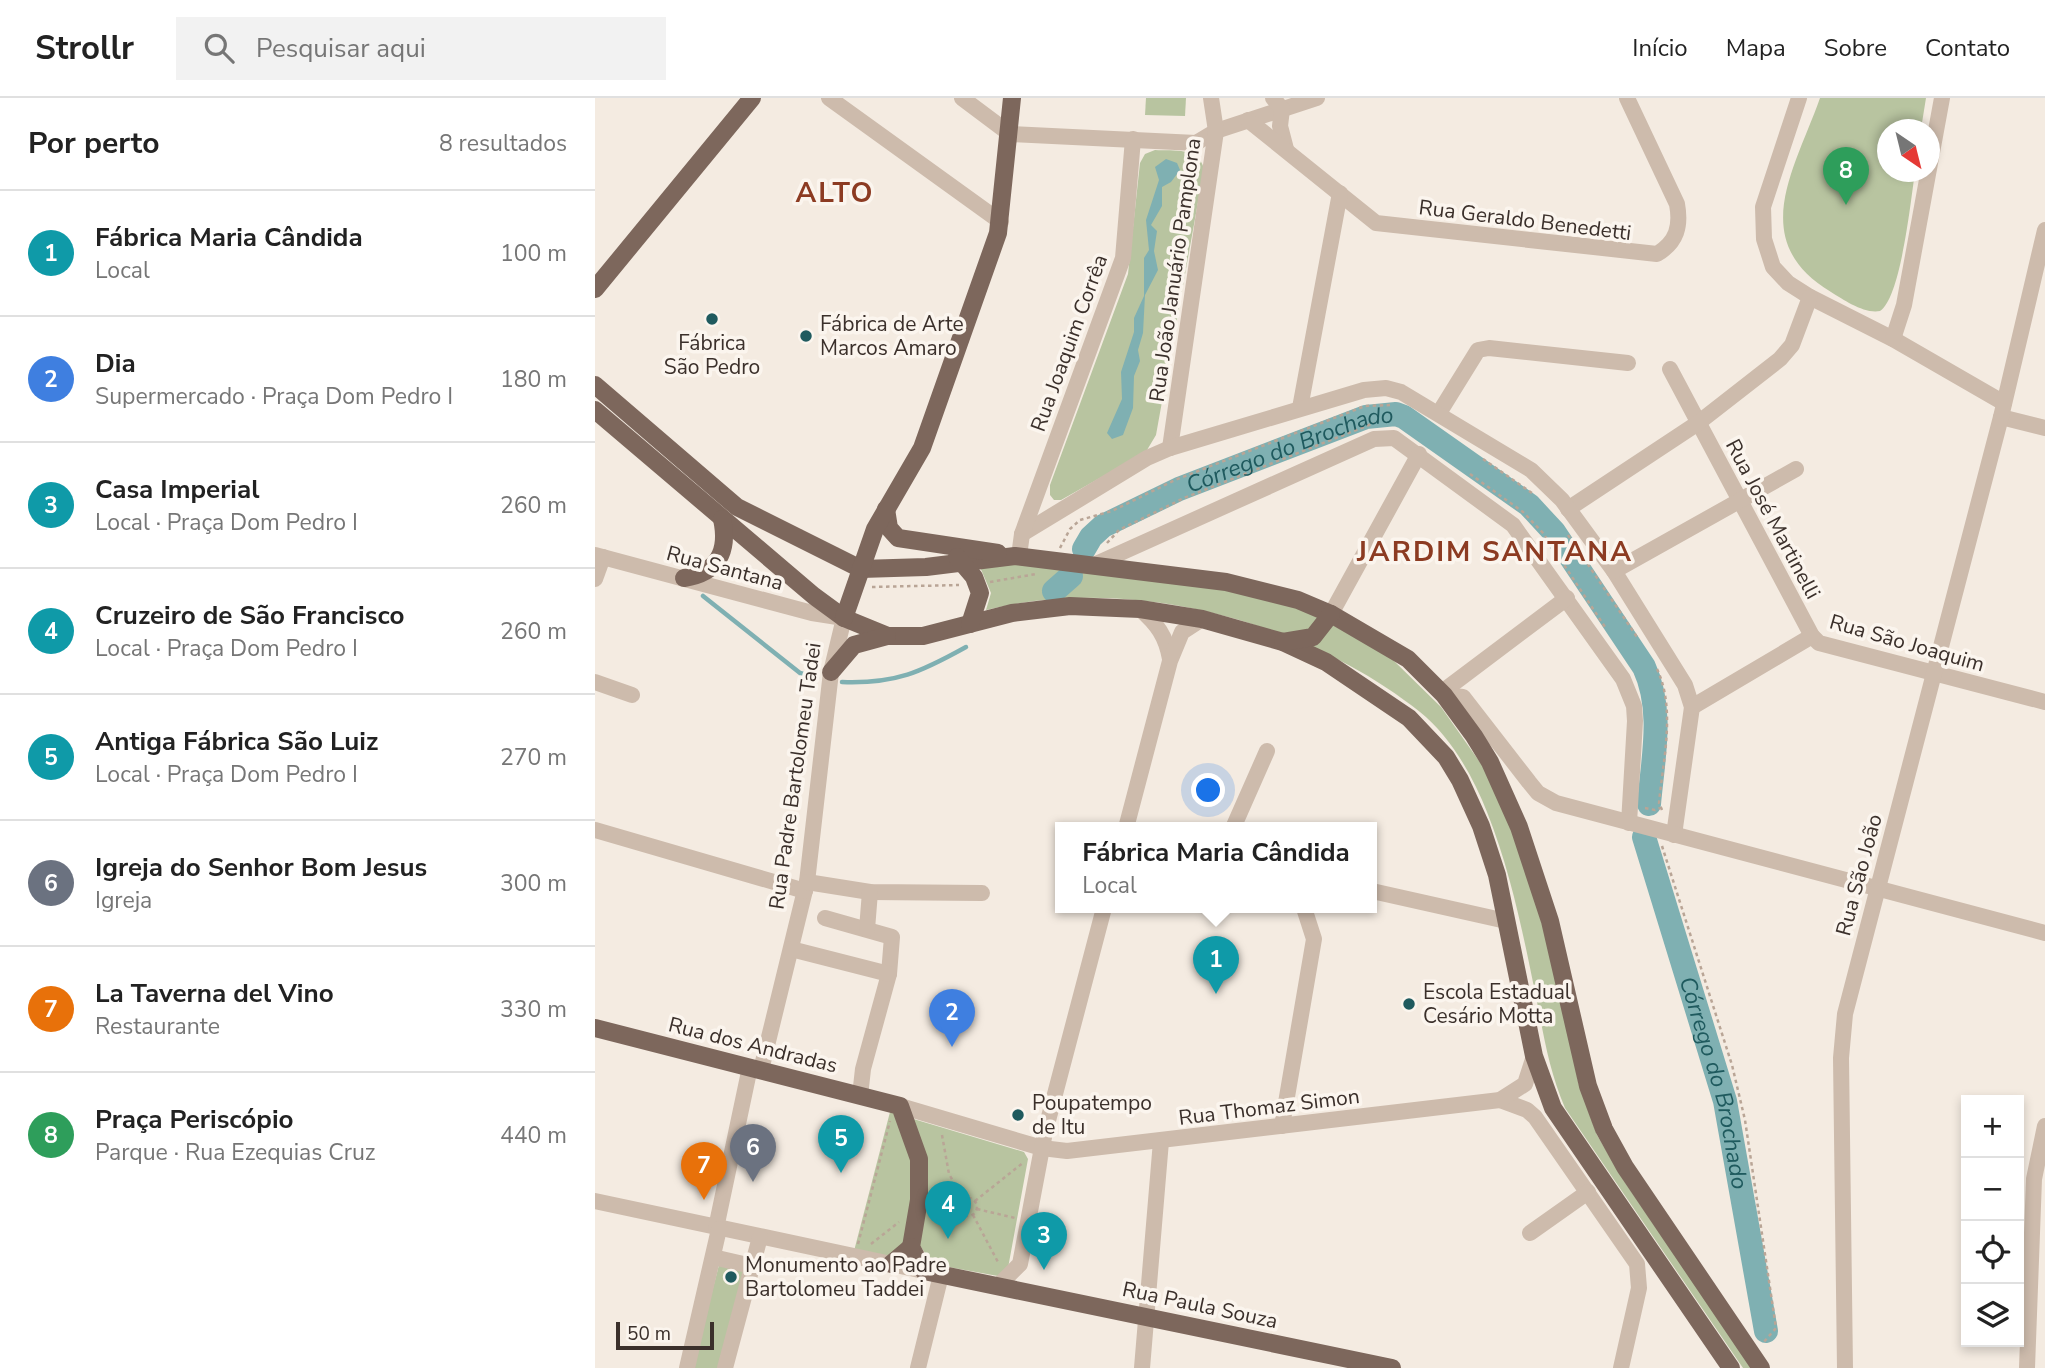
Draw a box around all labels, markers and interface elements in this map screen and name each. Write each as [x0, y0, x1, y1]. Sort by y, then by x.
search box [176, 17, 666, 80]
text: Strollr [35, 26, 134, 71]
icon: search [200, 29, 238, 67]
text: Pesquisar aqui [256, 31, 426, 66]
text: Início [1632, 32, 1688, 64]
text: Mapa [1726, 32, 1786, 64]
text: Sobre [1824, 32, 1887, 64]
text: Contato [1925, 32, 2010, 64]
north arrow [1877, 119, 1940, 182]
text: Por perto [28, 123, 159, 164]
text: 8 resultados [439, 128, 567, 159]
street label: Rua João Januário Pamplona [1143, 136, 1207, 404]
pin: 8 [1823, 147, 1869, 205]
district label: ALTO [795, 174, 875, 212]
street label: Rua Geraldo Benedetti [1417, 193, 1633, 247]
text: Fábrica Maria Cândida [95, 220, 363, 255]
text: 1 [44, 238, 58, 269]
text: 100 m [500, 238, 567, 269]
street label: Rua Joaquim Corrêa [1024, 251, 1114, 435]
text: Local [95, 255, 150, 286]
place label: Fábrica de Arte Marcos Amaro [820, 310, 964, 362]
marker: Fábrica São Pedro [704, 311, 720, 327]
marker: Fábrica de Arte Marcos Amaro [798, 328, 814, 344]
place label: Fábrica São Pedro [664, 329, 760, 381]
text: Dia [95, 346, 136, 381]
text: 2 [44, 364, 58, 395]
text: 180 m [500, 364, 567, 395]
text: Supermercado · Praça Dom Pedro I [95, 381, 453, 412]
water label: Córrego do Brochado [1182, 399, 1395, 500]
street label: Rua José Martinelli [1719, 434, 1827, 604]
text: Casa Imperial [95, 472, 259, 507]
text: 3 [44, 490, 58, 521]
text: 260 m [500, 490, 567, 521]
text: Local · Praça Dom Pedro I [95, 507, 358, 538]
district label: JARDIM SANTANA [1356, 533, 1633, 571]
street label: Rua Santana [663, 539, 787, 597]
text: Cruzeiro de São Francisco [95, 598, 404, 633]
street label: Rua São Joaquim [1826, 607, 1988, 679]
text: 4 [44, 616, 58, 647]
text: 260 m [500, 616, 567, 647]
text: Local · Praça Dom Pedro I [95, 633, 358, 664]
street label: Rua Padre Bartolomeu Tadei [762, 641, 828, 911]
text: Antiga Fábrica São Luiz [95, 724, 378, 759]
text: 5 [44, 742, 58, 773]
text: 270 m [500, 742, 567, 773]
text: Local · Praça Dom Pedro I [95, 759, 358, 790]
your location [1191, 773, 1225, 807]
street label: Rua São João [1829, 811, 1889, 939]
popup [1055, 822, 1377, 913]
text: Fábrica Maria Cândida [1082, 835, 1350, 870]
text: Igreja do Senhor Bom Jesus [95, 850, 427, 885]
text: 6 [44, 868, 58, 899]
text: 300 m [500, 868, 567, 899]
text: Local [1082, 870, 1137, 901]
text: Igreja [95, 885, 152, 916]
pin: 1 [1193, 936, 1239, 994]
water label: Córrego do Brochado [1672, 973, 1756, 1192]
text: La Taverna del Vino [95, 976, 334, 1011]
place label: Escola Estadual Cesário Motta [1423, 978, 1572, 1030]
pin: 2 [929, 989, 975, 1047]
text: 7 [44, 994, 58, 1025]
text: 330 m [500, 994, 567, 1025]
marker: Escola Estadual Cesário Motta [1401, 996, 1417, 1012]
street label: Rua dos Andradas [666, 1010, 840, 1080]
text: Restaurante [95, 1011, 220, 1042]
street label: Rua Thomaz Simon [1177, 1082, 1361, 1132]
place label: Poupatempo de Itu [1032, 1089, 1152, 1141]
map controls [1961, 1095, 2024, 1347]
button: + [1961, 1095, 2024, 1158]
text: Praça Periscópio [95, 1102, 294, 1137]
marker: Poupatempo de Itu [1010, 1107, 1026, 1123]
pin: 5 [818, 1115, 864, 1173]
text: 8 [44, 1120, 58, 1151]
text: 440 m [500, 1120, 567, 1151]
pin: 6 [730, 1124, 776, 1182]
text: Parque · Rua Ezequias Cruz [95, 1137, 375, 1168]
pin: 7 [681, 1142, 727, 1200]
button: − [1961, 1158, 2024, 1221]
pin: 4 [925, 1181, 971, 1239]
pin: 3 [1021, 1212, 1067, 1270]
button: locate [1961, 1221, 2024, 1284]
place label: Monumento ao Padre Bartolomeu Taddei [745, 1251, 947, 1303]
marker: Monumento ao Padre Bartolomeu Taddei [723, 1269, 739, 1285]
street label: Rua Paula Souza [1120, 1275, 1280, 1335]
button: layers [1961, 1284, 2024, 1347]
scale bar [616, 1319, 714, 1351]
text: 50 m [627, 1321, 671, 1347]

